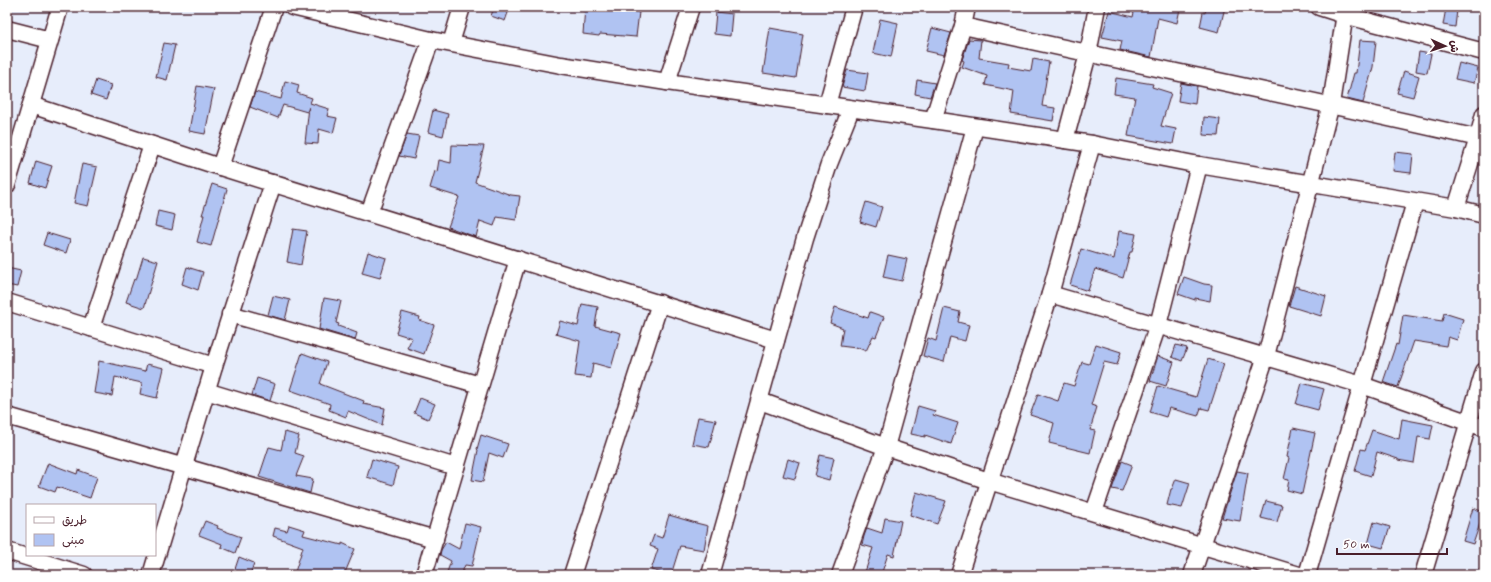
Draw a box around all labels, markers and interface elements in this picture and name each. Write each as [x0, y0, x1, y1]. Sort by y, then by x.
north arrow [1425, 26, 1465, 66]
text: ش [1447, 40, 1461, 53]
legend [26, 504, 156, 556]
text: طريق [62, 513, 87, 529]
scale bar [1337, 530, 1447, 556]
text: مبنى [62, 533, 85, 549]
text: 50 m [1343, 537, 1370, 553]

